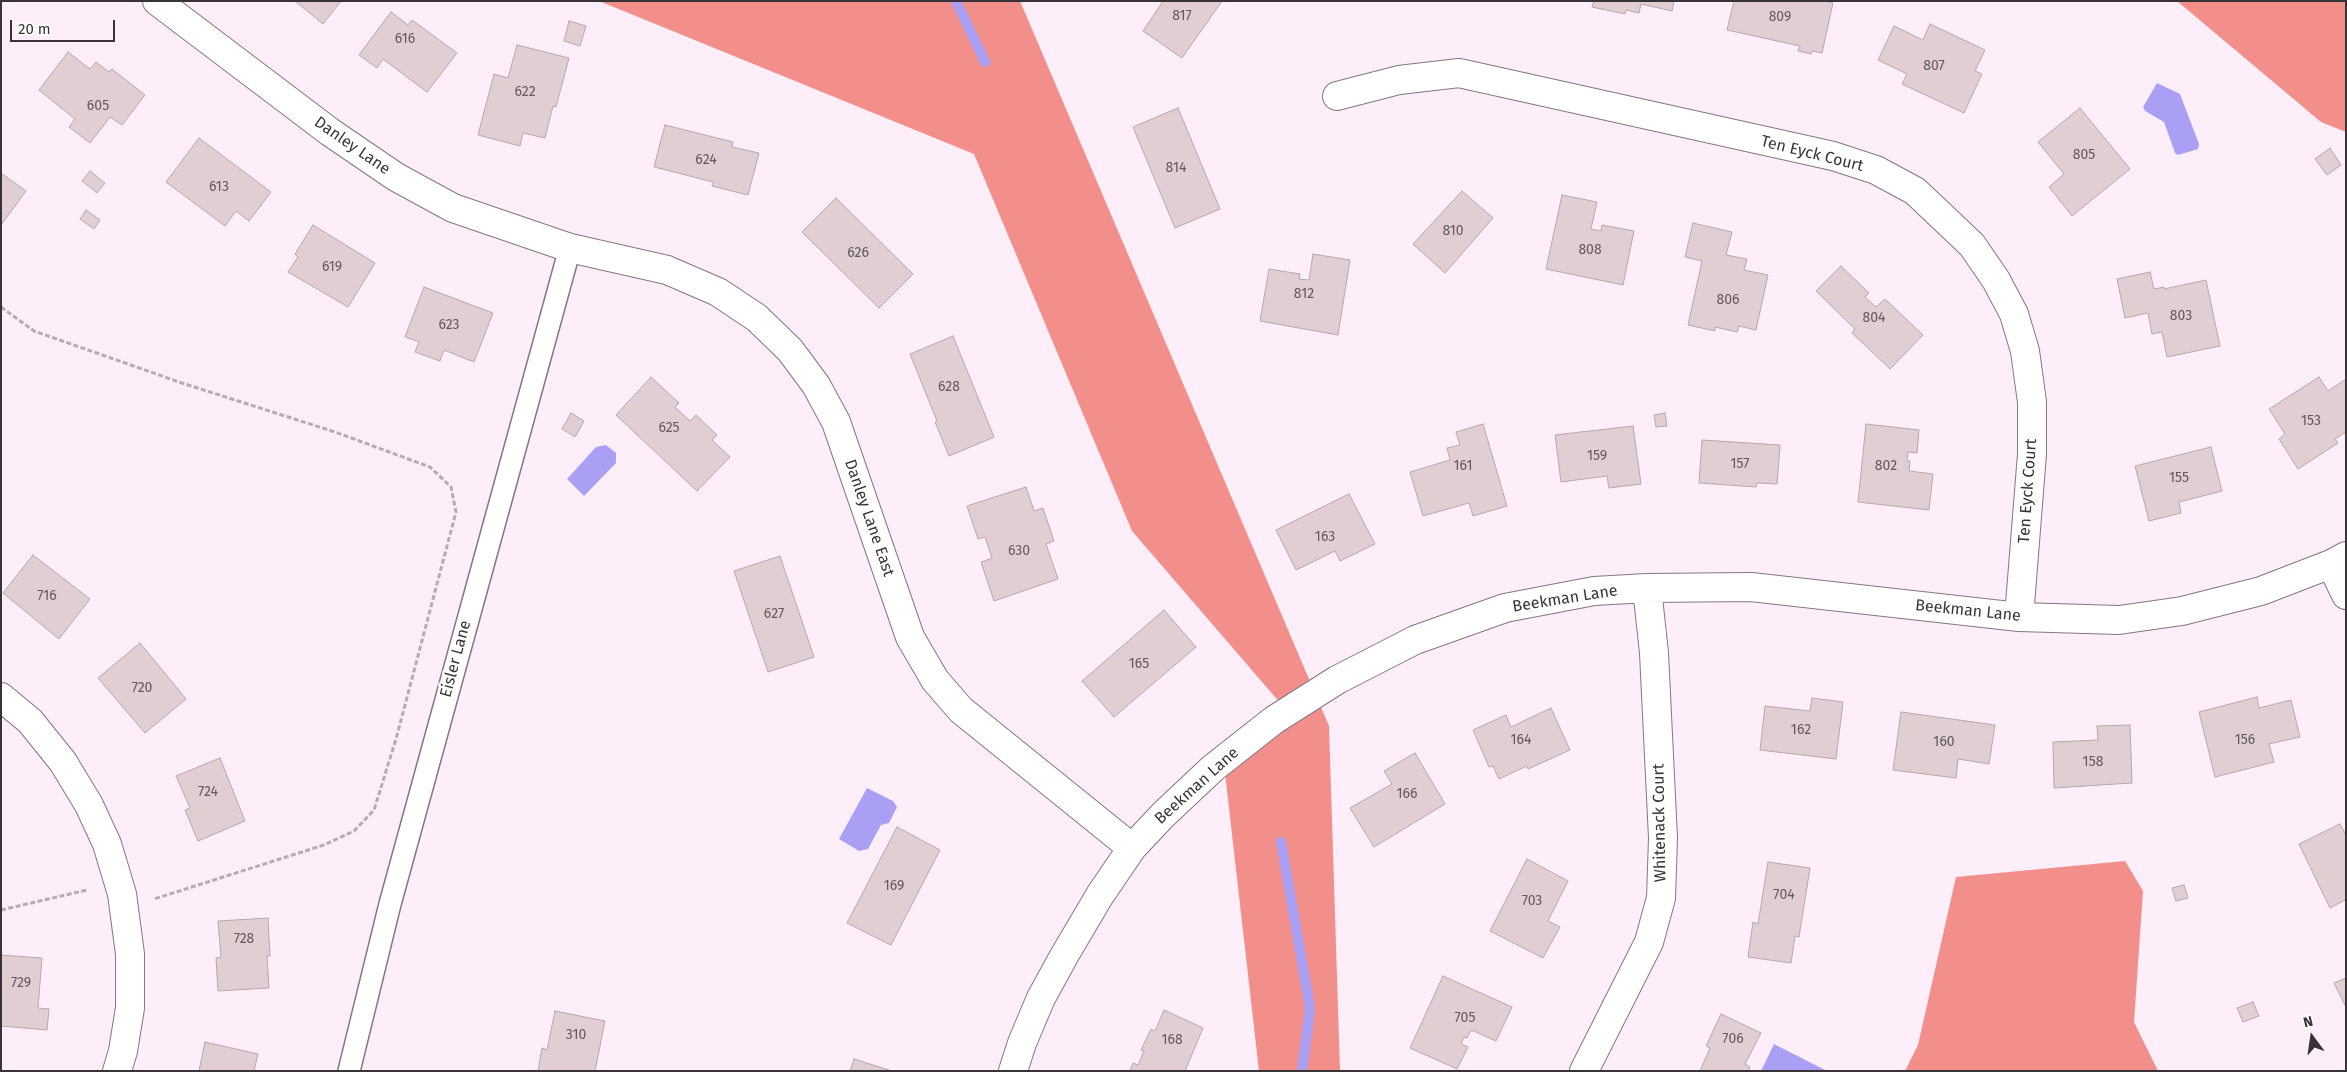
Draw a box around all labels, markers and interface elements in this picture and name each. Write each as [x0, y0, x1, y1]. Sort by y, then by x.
house number: 817 [1172, 8, 1192, 24]
house number: 809 [1769, 9, 1791, 25]
scale bar [12, 10, 118, 42]
text: 20 m [18, 20, 51, 38]
house number: 616 [395, 31, 415, 47]
house number: 807 [1923, 58, 1945, 74]
house number: 622 [514, 84, 536, 100]
house number: 605 [87, 98, 109, 114]
street label: Danley Lane [310, 113, 394, 179]
street label: Ten Eyck Court [1759, 132, 1865, 176]
house number: 805 [2073, 147, 2095, 163]
house number: 624 [695, 152, 717, 168]
house number: 814 [1166, 160, 1186, 176]
house number: 613 [209, 179, 229, 195]
house number: 810 [1442, 223, 1464, 239]
house number: 808 [1578, 242, 1602, 258]
house number: 626 [847, 245, 869, 261]
house number: 619 [322, 259, 342, 275]
house number: 812 [1294, 286, 1314, 302]
house number: 806 [1717, 292, 1739, 308]
house number: 803 [2170, 308, 2192, 324]
house number: 804 [1863, 310, 1885, 326]
house number: 623 [438, 317, 460, 333]
house number: 628 [938, 379, 960, 395]
house number: 153 [2301, 413, 2321, 429]
house number: 625 [658, 420, 680, 436]
street label: Ten Eyck Court [2015, 438, 2041, 544]
house number: 159 [1587, 448, 1607, 464]
house number: 157 [1731, 456, 1749, 472]
street label: Danley Lane East [840, 457, 898, 579]
house number: 161 [1454, 458, 1472, 474]
house number: 802 [1875, 458, 1897, 474]
house number: 155 [2169, 470, 2189, 486]
house number: 163 [1315, 529, 1335, 545]
house number: 630 [1008, 543, 1030, 559]
street label: Beekman Lane [1511, 581, 1619, 617]
house number: 716 [37, 588, 57, 604]
street label: Beekman Lane [1914, 596, 2022, 626]
house number: 627 [764, 606, 784, 622]
street label: Eisler Lane [437, 618, 475, 700]
house number: 165 [1129, 656, 1149, 672]
house number: 720 [132, 680, 152, 696]
house number: 162 [1791, 722, 1811, 738]
house number: 164 [1511, 732, 1531, 748]
house number: 156 [2235, 732, 2255, 748]
house number: 160 [1933, 734, 1955, 750]
street label: Beekman Lane [1151, 743, 1243, 829]
house number: 158 [2083, 754, 2103, 770]
street label: Whitenack Court [1649, 763, 1671, 883]
house number: 724 [198, 784, 218, 800]
house number: 166 [1397, 786, 1417, 802]
house number: 169 [884, 878, 904, 894]
house number: 704 [1773, 887, 1795, 903]
house number: 703 [1522, 893, 1542, 909]
house number: 728 [234, 931, 254, 947]
house number: 729 [11, 975, 31, 991]
house number: 705 [1455, 1010, 1475, 1026]
north arrow [2287, 1012, 2337, 1062]
text: N [2302, 1013, 2315, 1031]
house number: 310 [566, 1027, 586, 1043]
house number: 706 [1722, 1031, 1744, 1047]
house number: 168 [1161, 1032, 1183, 1048]

